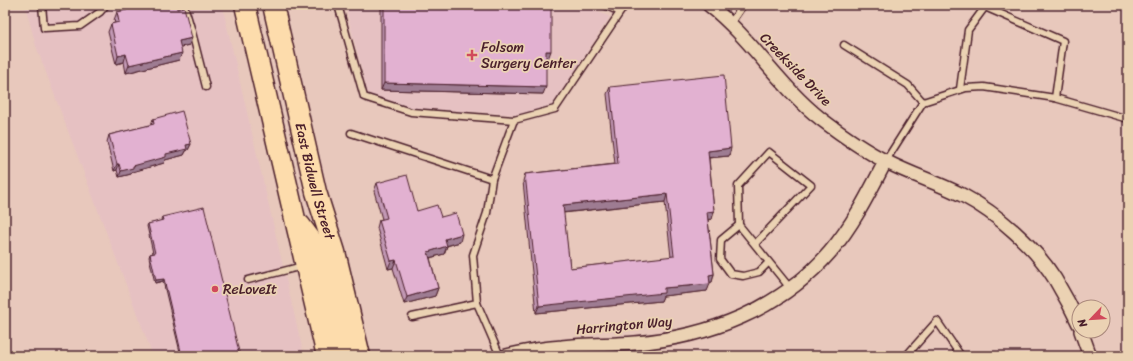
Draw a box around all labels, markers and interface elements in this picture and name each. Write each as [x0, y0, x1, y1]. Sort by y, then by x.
street label: Creekside Drive [754, 26, 838, 113]
place label: Folsom Surgery Center [481, 35, 577, 76]
marker: Folsom Surgery Center [466, 49, 478, 61]
street label: East Bidwell Street [287, 120, 343, 244]
place label: ReLoveIt [223, 277, 277, 302]
marker: ReLoveIt [210, 284, 220, 294]
north arrow [1071, 299, 1111, 339]
street label: Harrington Way [575, 309, 674, 342]
text: N [1072, 315, 1093, 331]

